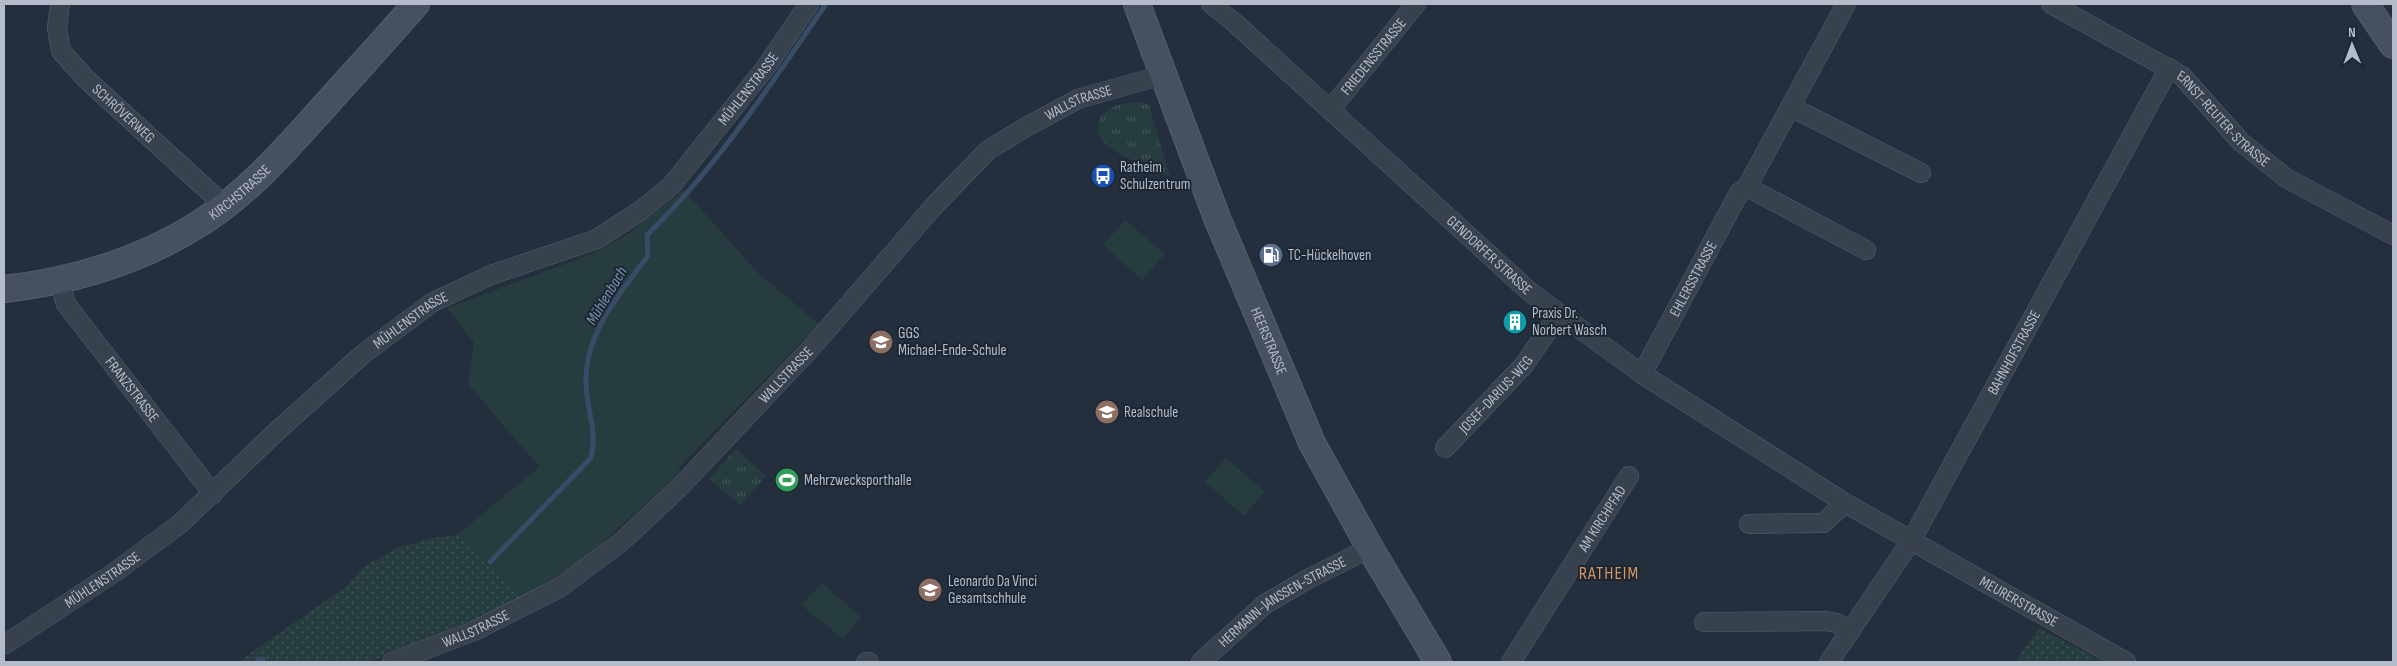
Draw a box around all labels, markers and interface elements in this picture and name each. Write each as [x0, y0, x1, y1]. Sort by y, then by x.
street label: FRIEDENSSTRASSE [1336, 14, 1410, 99]
north arrow [2327, 20, 2377, 70]
text: N [2348, 24, 2356, 41]
street label: MÜHLENSTRASSE [714, 48, 783, 129]
street label: ERNST-REUTER-STRASSE [2174, 66, 2274, 171]
street label: SCHRÖVERWEG [88, 80, 159, 147]
street label: WALLSTRASSE [1041, 80, 1114, 125]
place label: Ratheim Schulzentrum [1120, 158, 1190, 194]
street label: KIRCHSTRASSE [205, 160, 275, 224]
bus stop icon: Ratheim Schulzentrum [1090, 163, 1116, 189]
street label: GENDORFER STRASSE [1443, 211, 1536, 299]
street label: EHLERSSTRASSE [1665, 238, 1721, 320]
fuel station icon: TC-Hückelhoven [1258, 242, 1284, 268]
place label: TC-Hückelhoven [1288, 246, 1371, 265]
water label: Mühlenbach [582, 263, 632, 328]
street label: MÜHLENSTRASSE [369, 287, 451, 353]
street label: HEERSTRASSE [1246, 304, 1292, 378]
place label: Praxis Dr. Norbert Wasch [1532, 304, 1607, 340]
street label: BAHNHOFSTRASSE [1983, 307, 2045, 398]
building icon: Praxis Dr. Norbert Wasch [1502, 309, 1528, 335]
place label: GGS Michael-Ende-Schule [898, 324, 1006, 360]
school or university icon: GGS Michael-Ende-Schule [868, 329, 894, 355]
street label: WALLSTRASSE [754, 342, 817, 407]
street label: JOSEF-DARIUS-WEG [1454, 352, 1537, 438]
street label: FRANZSTRASSE [101, 353, 163, 426]
school or university icon: Realschule [1094, 399, 1120, 425]
place label: Realschule [1124, 403, 1178, 422]
sports icon: Mehrzwecksporthalle [774, 467, 800, 493]
place label: Mehrzwecksporthalle [804, 471, 912, 490]
street label: AM KIRCHPFAD [1573, 482, 1630, 556]
street label: MÜHLENSTRASSE [61, 547, 144, 612]
street label: HERMANN-JANSSEN-STRASSE [1214, 552, 1349, 651]
district label: RATHEIM [1579, 563, 1639, 584]
place label: Leonardo Da Vinci Gesamtschhule [948, 572, 1037, 608]
street label: MEURERSTRASSE [1976, 572, 2061, 631]
school or university icon: Leonardo Da Vinci Gesamtschhule [917, 577, 943, 603]
street label: WALLSTRASSE [439, 605, 512, 652]

